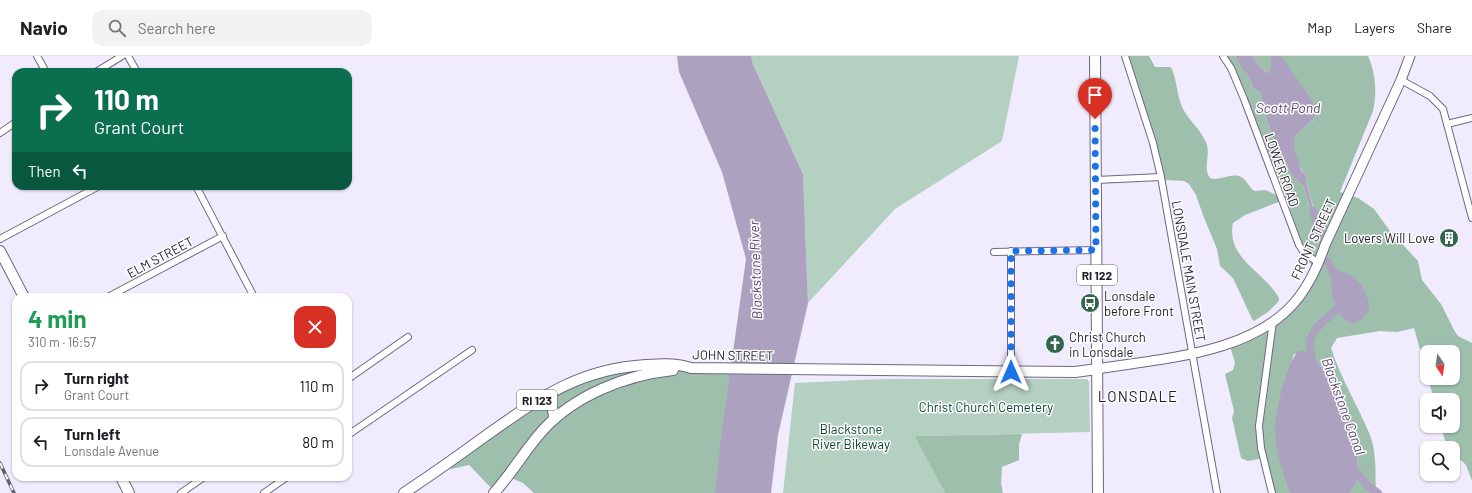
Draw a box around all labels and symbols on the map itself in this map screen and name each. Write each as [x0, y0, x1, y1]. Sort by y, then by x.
pin [1078, 78, 1112, 119]
water label: Scott Pond [1256, 99, 1321, 116]
street label: LOWER ROAD [1261, 131, 1303, 209]
street label: FRONT STREET [1287, 196, 1339, 282]
street label: LONSDALE MAIN STREET [1169, 199, 1209, 343]
water label: Blackstone River [745, 219, 765, 320]
building icon: Lovers Will Love [1438, 227, 1460, 249]
place label: Lovers Will Love [1344, 230, 1435, 246]
street label: ELM STREET [124, 233, 196, 281]
road number: RI 122 [1077, 265, 1117, 285]
place label: Lonsdale before Front [1104, 288, 1174, 319]
bus stop icon: Lonsdale before Front [1079, 292, 1101, 314]
place label: Christ Church in Lonsdale [1069, 329, 1146, 360]
church icon: Christ Church in Lonsdale [1044, 333, 1066, 355]
north arrow [1420, 345, 1460, 385]
street label: JOHN STREET [692, 346, 774, 364]
position arrow [990, 351, 1032, 393]
water label: Blackstone Canal [1319, 355, 1369, 457]
district label: LONSDALE [1098, 387, 1178, 405]
road number: RI 123 [517, 390, 557, 410]
park label: Christ Church Cemetery [919, 399, 1053, 415]
park label: Blackstone River Bikeway [812, 421, 890, 452]

